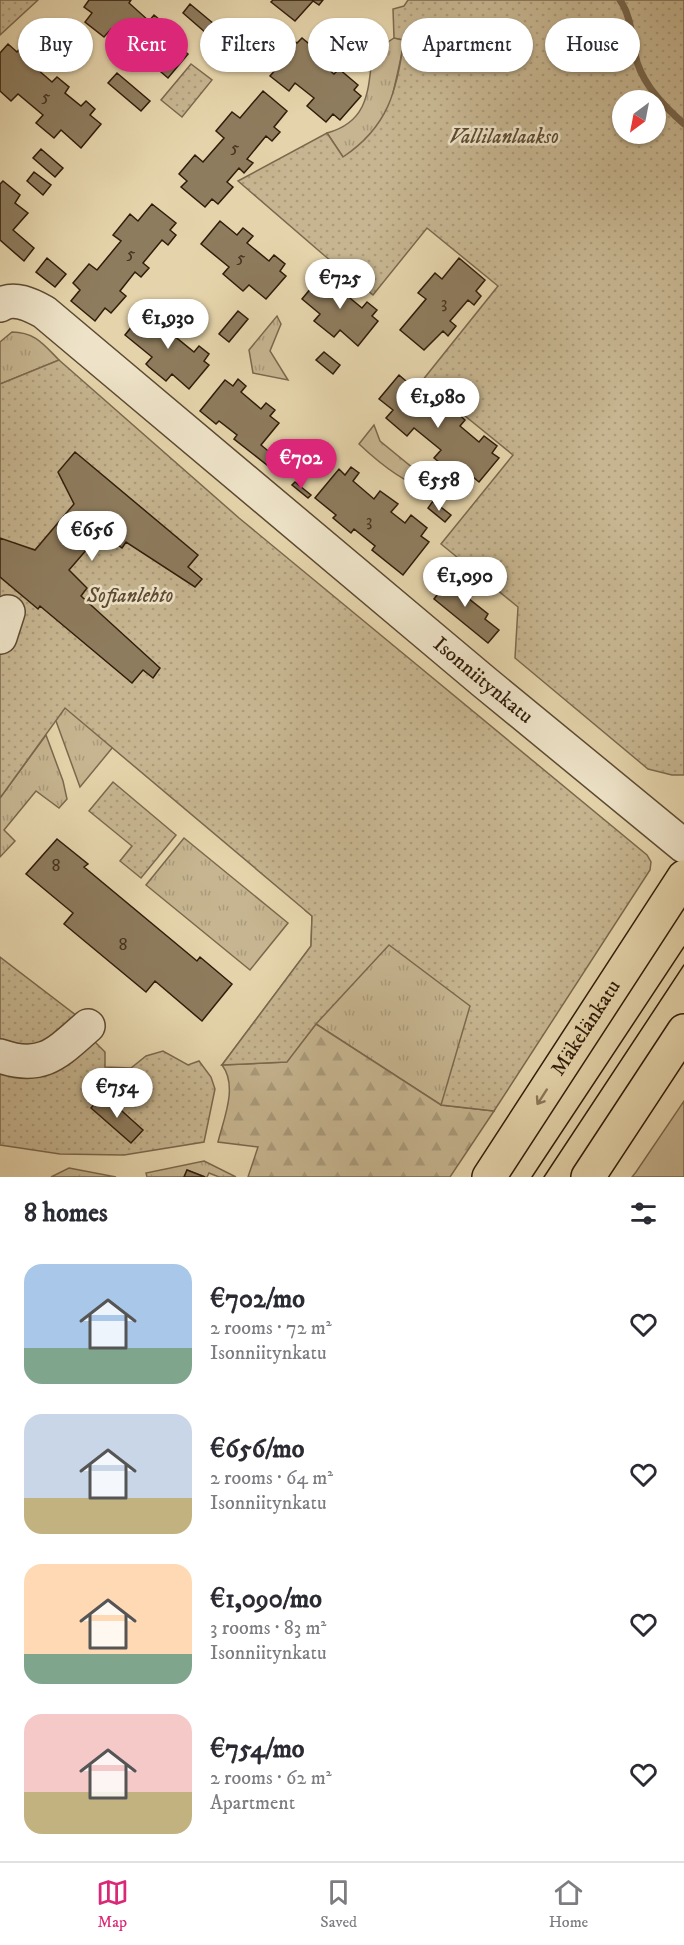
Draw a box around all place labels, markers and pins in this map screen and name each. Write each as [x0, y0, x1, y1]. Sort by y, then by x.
pin: €725 [304, 259, 376, 310]
pin: €1,930 [119, 299, 217, 350]
pin: €1,980 [389, 378, 487, 429]
pin: €702 [265, 439, 337, 490]
pin: €558 [403, 461, 475, 512]
pin: €656 [56, 511, 128, 562]
pin: €1,090 [416, 557, 514, 608]
pin: €754 [81, 1068, 153, 1119]

